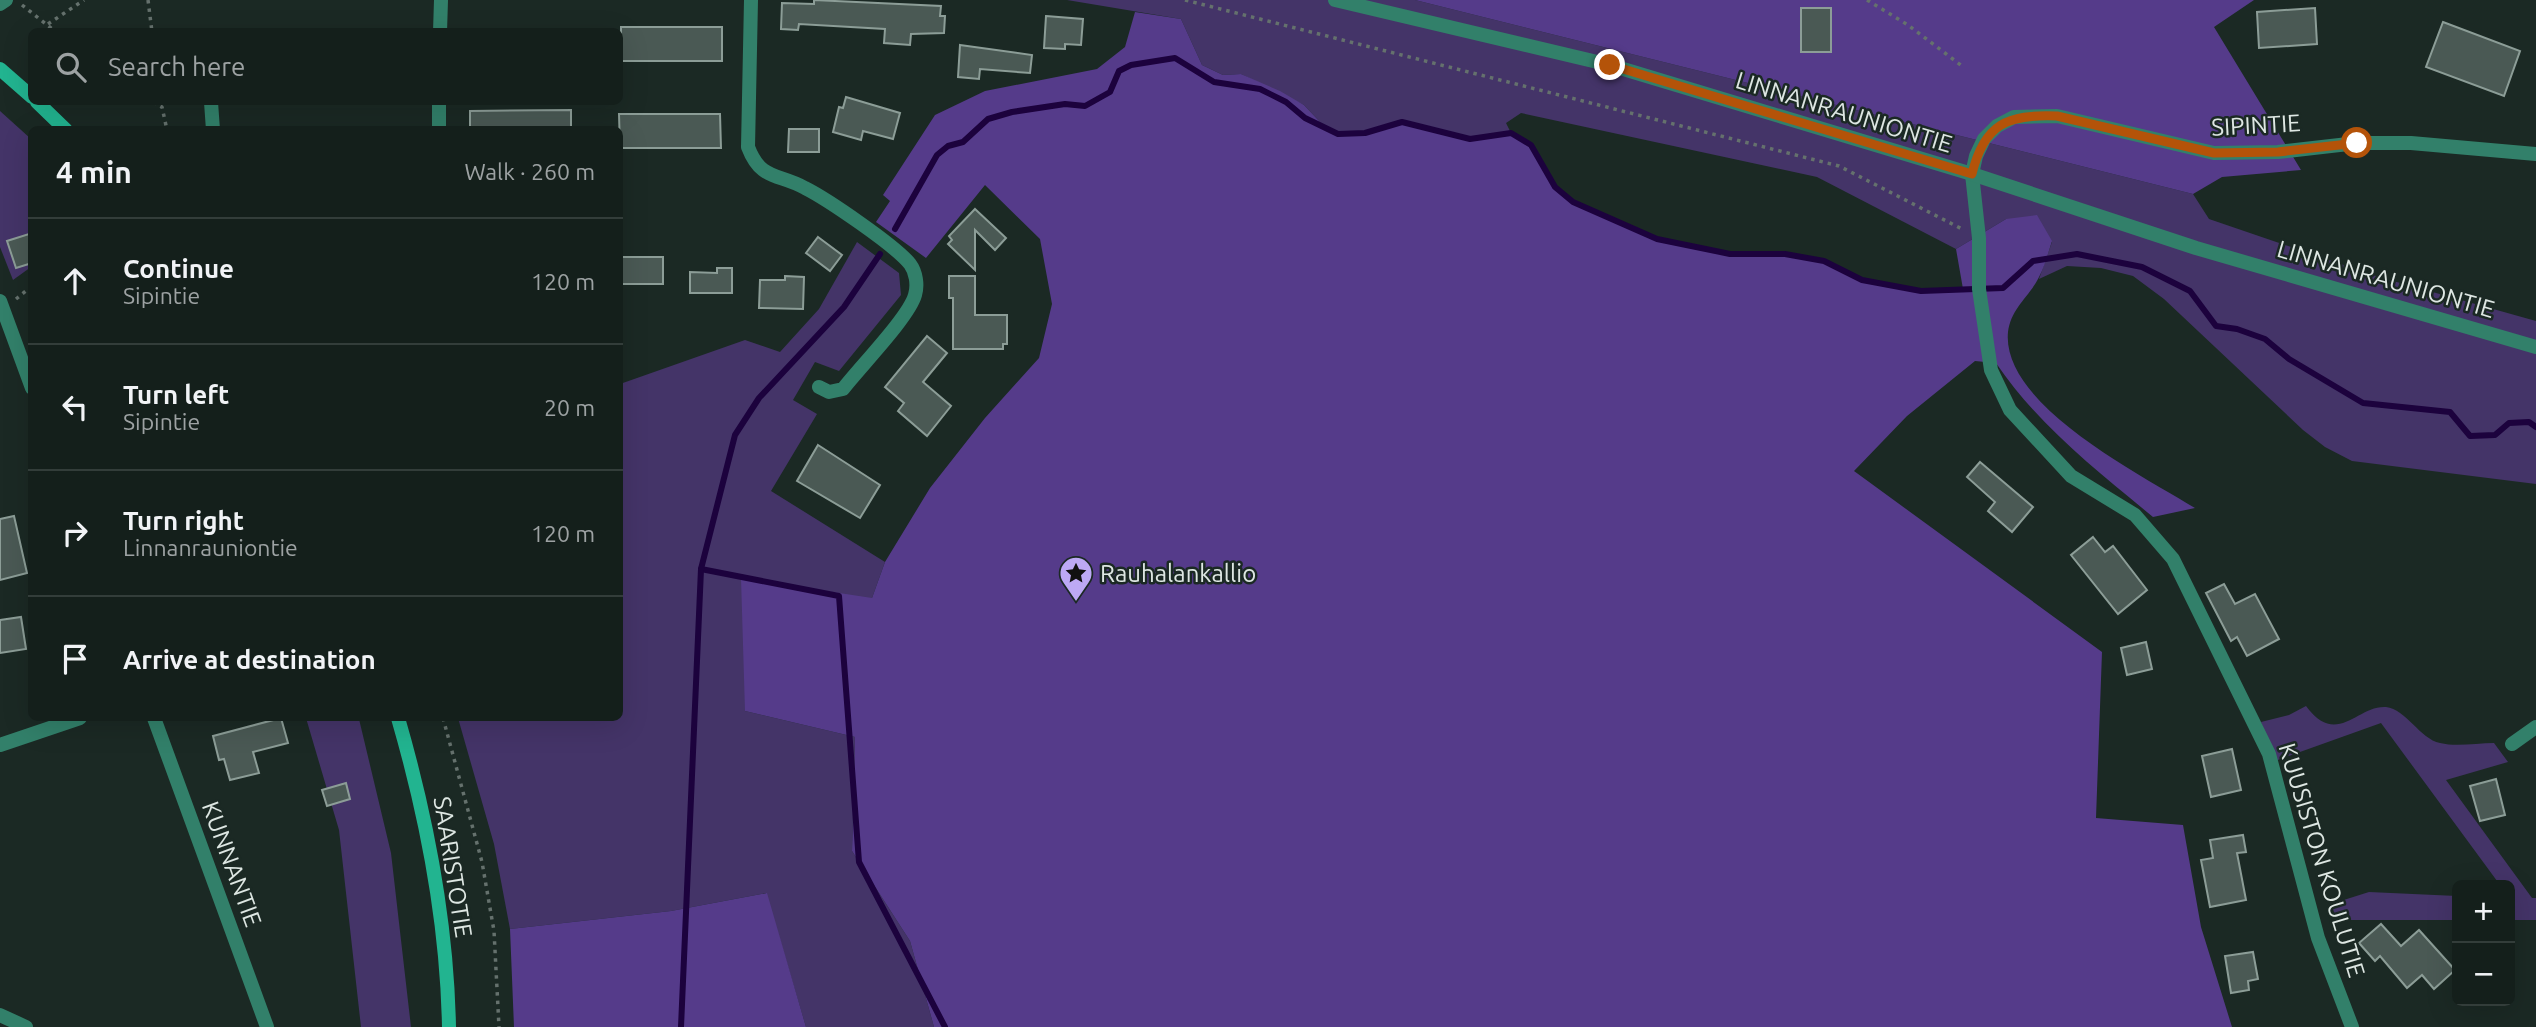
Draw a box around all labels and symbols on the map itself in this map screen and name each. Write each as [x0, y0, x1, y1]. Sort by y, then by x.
route end [1594, 49, 1625, 80]
street label: LINNANRAUNIONTIE [1732, 66, 1956, 158]
street label: SIPINTIE [2211, 109, 2301, 141]
route start [2341, 127, 2372, 158]
street label: LINNANRAUNIONTIE [2274, 235, 2498, 323]
place icon: Rauhalankallio [1057, 554, 1095, 603]
place label: Rauhalankallio [1100, 560, 1256, 587]
street label: KUUSISTON KOULUTIE [2274, 740, 2370, 980]
street label: SAARISTOTIE [429, 795, 477, 939]
street label: KUNNANTIE [197, 798, 267, 930]

